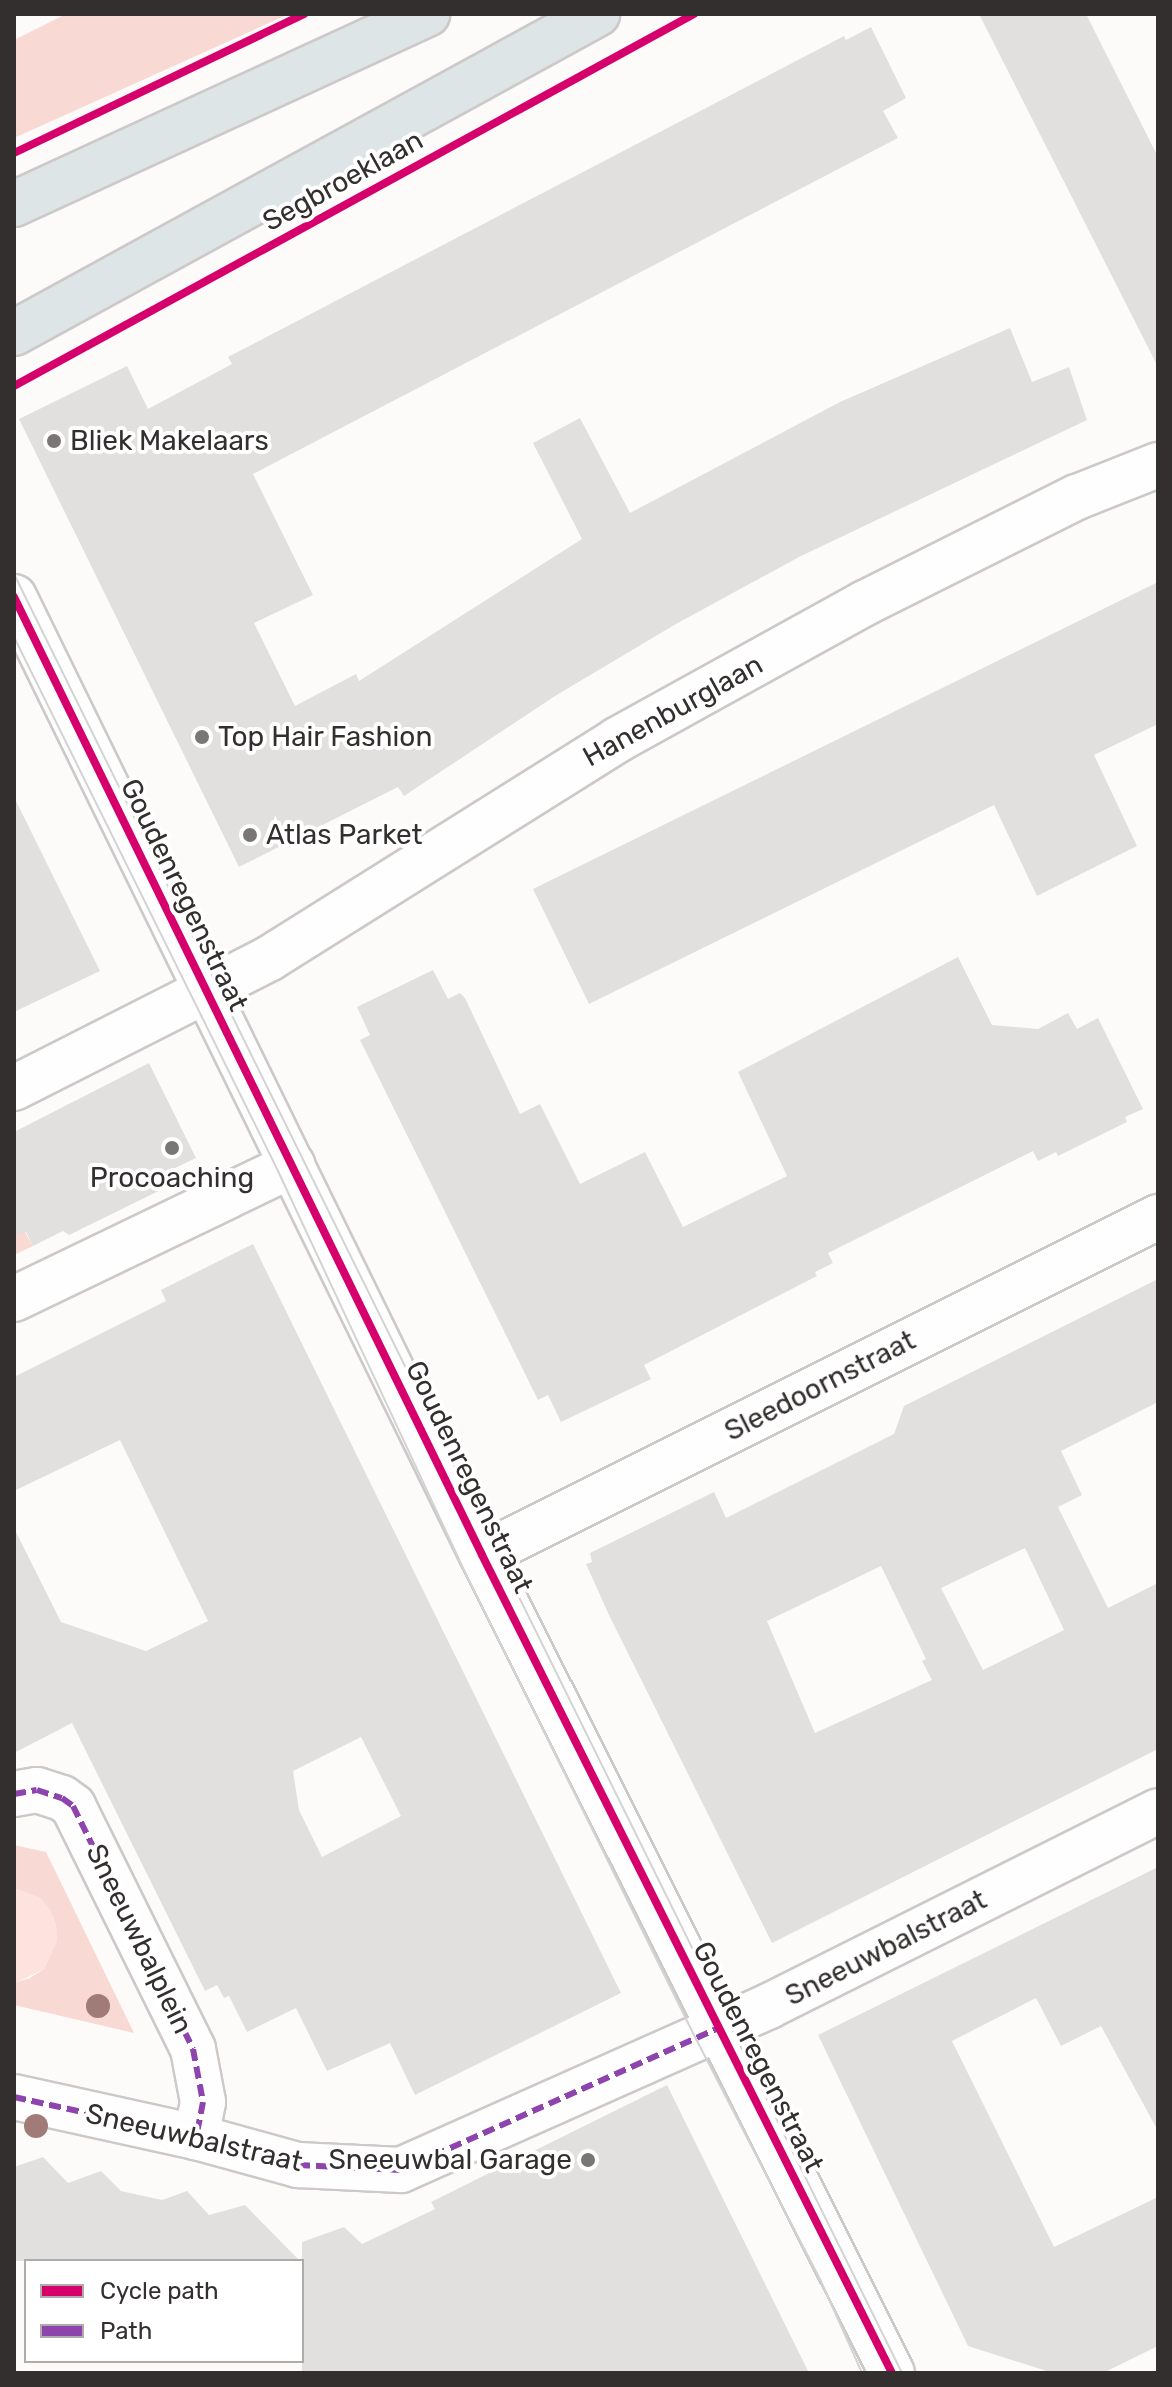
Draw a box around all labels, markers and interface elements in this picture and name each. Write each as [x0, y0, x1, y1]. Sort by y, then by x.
street label: Segbroeklaan [257, 123, 429, 239]
place label: Bliek Makelaars [70, 424, 269, 458]
marker: Bliek Makelaars [45, 432, 63, 450]
street label: Hanenburglaan [577, 648, 769, 774]
place label: Top Hair Fashion [218, 720, 433, 754]
marker: Top Hair Fashion [193, 728, 211, 746]
street label: Goudenregenstraat [113, 773, 255, 1017]
place label: Atlas Parket [266, 818, 422, 852]
marker: Atlas Parket [241, 826, 259, 844]
marker: Procoaching [163, 1139, 181, 1157]
place label: Procoaching [90, 1161, 254, 1195]
street label: Sleedoornstraat [719, 1324, 921, 1448]
street label: Goudenregenstraat [398, 1355, 540, 1599]
street label: Sneeuwbalplein [79, 1839, 199, 2039]
street label: Sneeuwbalstraat [780, 1883, 992, 2013]
street label: Goudenregenstraat [685, 1936, 831, 2178]
street label: Sneeuwbalstraat [82, 2097, 306, 2179]
place label: Sneeuwbal Garage [328, 2143, 572, 2177]
marker: Sneeuwbal Garage [579, 2151, 597, 2169]
legend [24, 2259, 304, 2363]
text: Cycle path [100, 2277, 219, 2305]
text: Path [100, 2317, 152, 2345]

